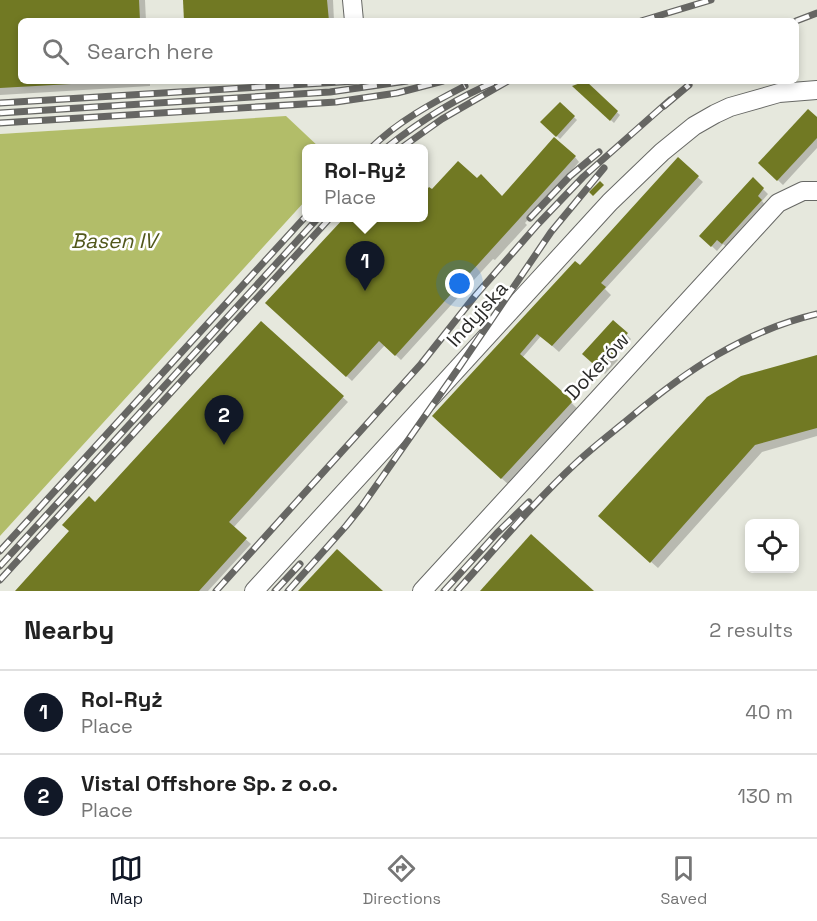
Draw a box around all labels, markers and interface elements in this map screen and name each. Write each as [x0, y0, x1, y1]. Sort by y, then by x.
search box [18, 18, 799, 84]
icon: search [39, 35, 72, 68]
text: Search here [87, 37, 214, 65]
popup [302, 144, 428, 222]
text: Rol-Ryż [324, 156, 406, 184]
text: Place [324, 184, 376, 210]
water label: Basen IV [71, 227, 161, 254]
pin: 1 [346, 242, 385, 291]
your location [445, 269, 474, 298]
street label: Indyjska [441, 276, 513, 352]
street label: Dokerów [559, 327, 635, 405]
pin: 2 [204, 396, 244, 445]
map controls [745, 519, 799, 573]
button: locate [745, 519, 799, 573]
text: Nearby [24, 613, 114, 647]
text: 2 results [709, 617, 793, 643]
text: Rol-Ryż [81, 685, 163, 713]
text: 1 [39, 699, 48, 725]
text: 40 m [745, 699, 793, 725]
text: Place [81, 713, 133, 739]
text: Vistal Offshore Sp. z o.o. [81, 769, 338, 797]
text: 2 [38, 783, 49, 809]
text: 130 m [737, 783, 793, 809]
text: Place [81, 797, 133, 823]
tab: Map [110, 852, 143, 909]
tab: Directions [363, 852, 441, 909]
tab: Saved [661, 852, 707, 909]

